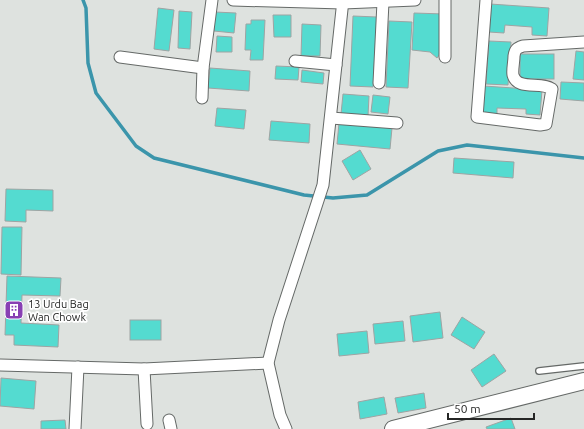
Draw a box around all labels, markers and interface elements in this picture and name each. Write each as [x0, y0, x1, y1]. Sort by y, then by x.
place label: 13 Urdu Bag Wan Chowk [28, 298, 89, 323]
building icon: 13 Urdu Bag Wan Chowk [3, 299, 25, 321]
scale bar [448, 395, 534, 421]
text: 50 m [454, 402, 481, 415]

